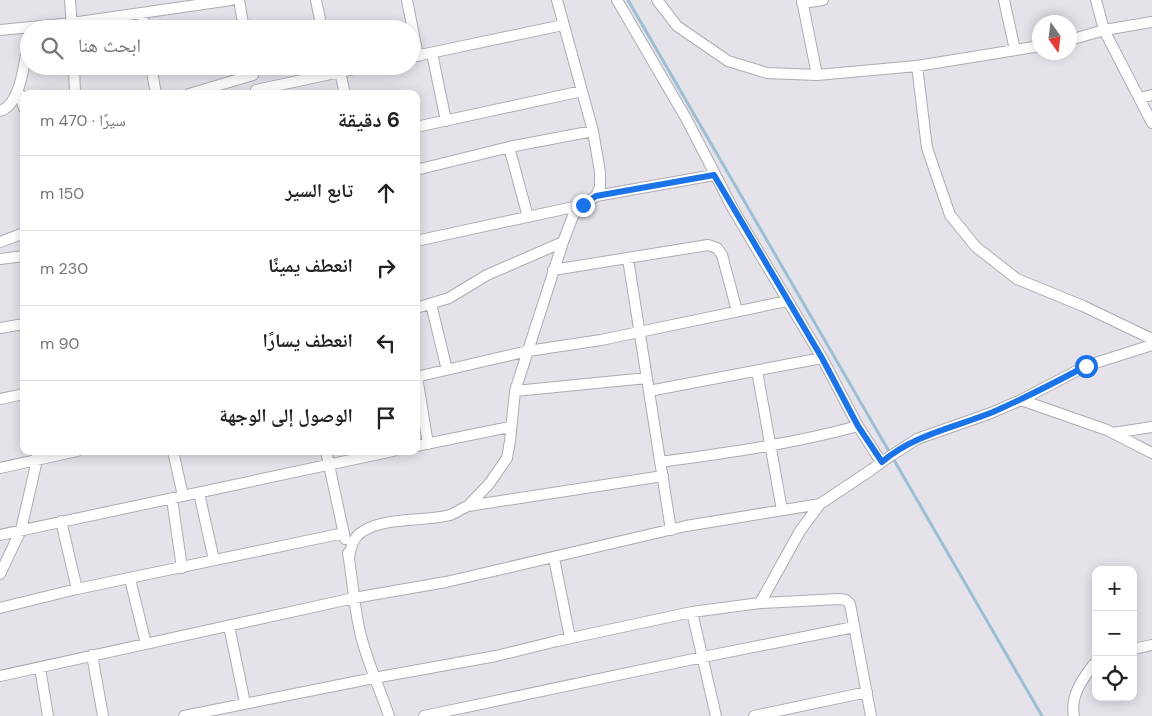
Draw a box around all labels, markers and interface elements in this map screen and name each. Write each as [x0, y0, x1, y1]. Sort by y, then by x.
north arrow [1032, 15, 1077, 60]
search box [20, 20, 420, 75]
text: ابحث هنا [78, 33, 141, 58]
icon: search [38, 34, 66, 62]
text: 6 دقيقة [338, 106, 400, 134]
text: سيرًا · 470 m [40, 110, 126, 131]
text: تابع السير [285, 178, 353, 203]
icon: ahead [372, 179, 400, 207]
text: 150 m [40, 183, 84, 204]
route end [572, 194, 595, 217]
text: انعطف يمينًا [268, 253, 353, 278]
icon: right [372, 254, 400, 282]
text: 230 m [40, 258, 88, 279]
text: انعطف يسارًا [262, 328, 353, 353]
icon: left [372, 329, 400, 357]
text: 90 m [40, 333, 80, 354]
route start [1075, 355, 1098, 378]
text: الوصول إلى الوجهة [219, 403, 353, 428]
icon: arrive [372, 404, 400, 432]
map controls [1092, 566, 1137, 701]
button: + [1092, 566, 1137, 611]
button: − [1092, 611, 1137, 656]
button: locate [1092, 656, 1137, 701]

